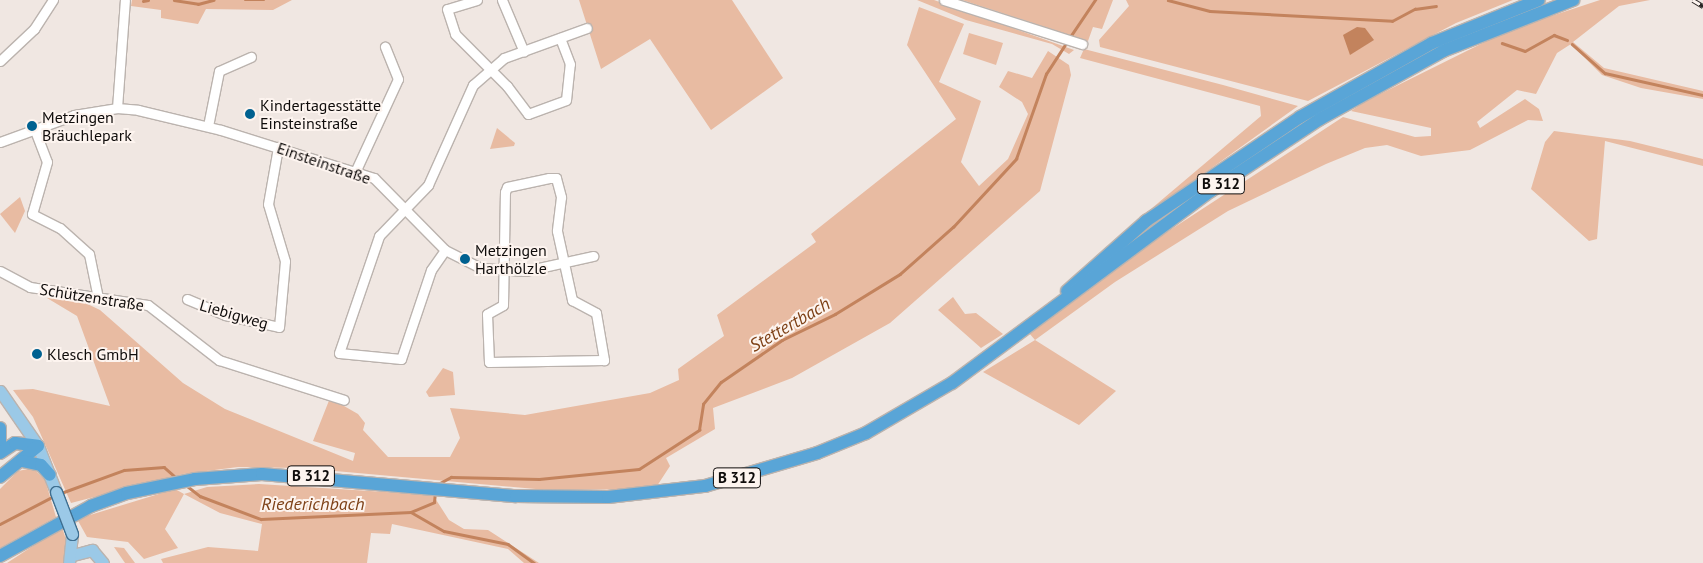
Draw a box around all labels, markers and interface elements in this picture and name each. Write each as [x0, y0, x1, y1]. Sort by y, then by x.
place label: Kindertagesstätte Einsteinstraße [260, 95, 381, 133]
place label: Metzingen Bräuchlepark [42, 107, 132, 145]
marker: Kindertagesstätte Einsteinstraße [244, 108, 256, 120]
marker: Metzingen Bräuchlepark [26, 120, 38, 132]
street label: Einsteinstraße [275, 138, 373, 188]
road number: B 312 [1196, 172, 1246, 196]
place label: Metzingen Harthölzle [475, 240, 547, 278]
marker: Metzingen Harthölzle [459, 253, 471, 265]
street label: Schützenstraße [38, 279, 146, 315]
water label: Stettertbach [746, 293, 834, 357]
street label: Liebigweg [198, 295, 270, 333]
place label: Klesch GmbH [47, 344, 139, 364]
marker: Klesch GmbH [31, 348, 43, 360]
road number: B 312 [286, 464, 336, 488]
road number: B 312 [712, 466, 762, 490]
water label: Riederichbach [261, 493, 365, 515]

